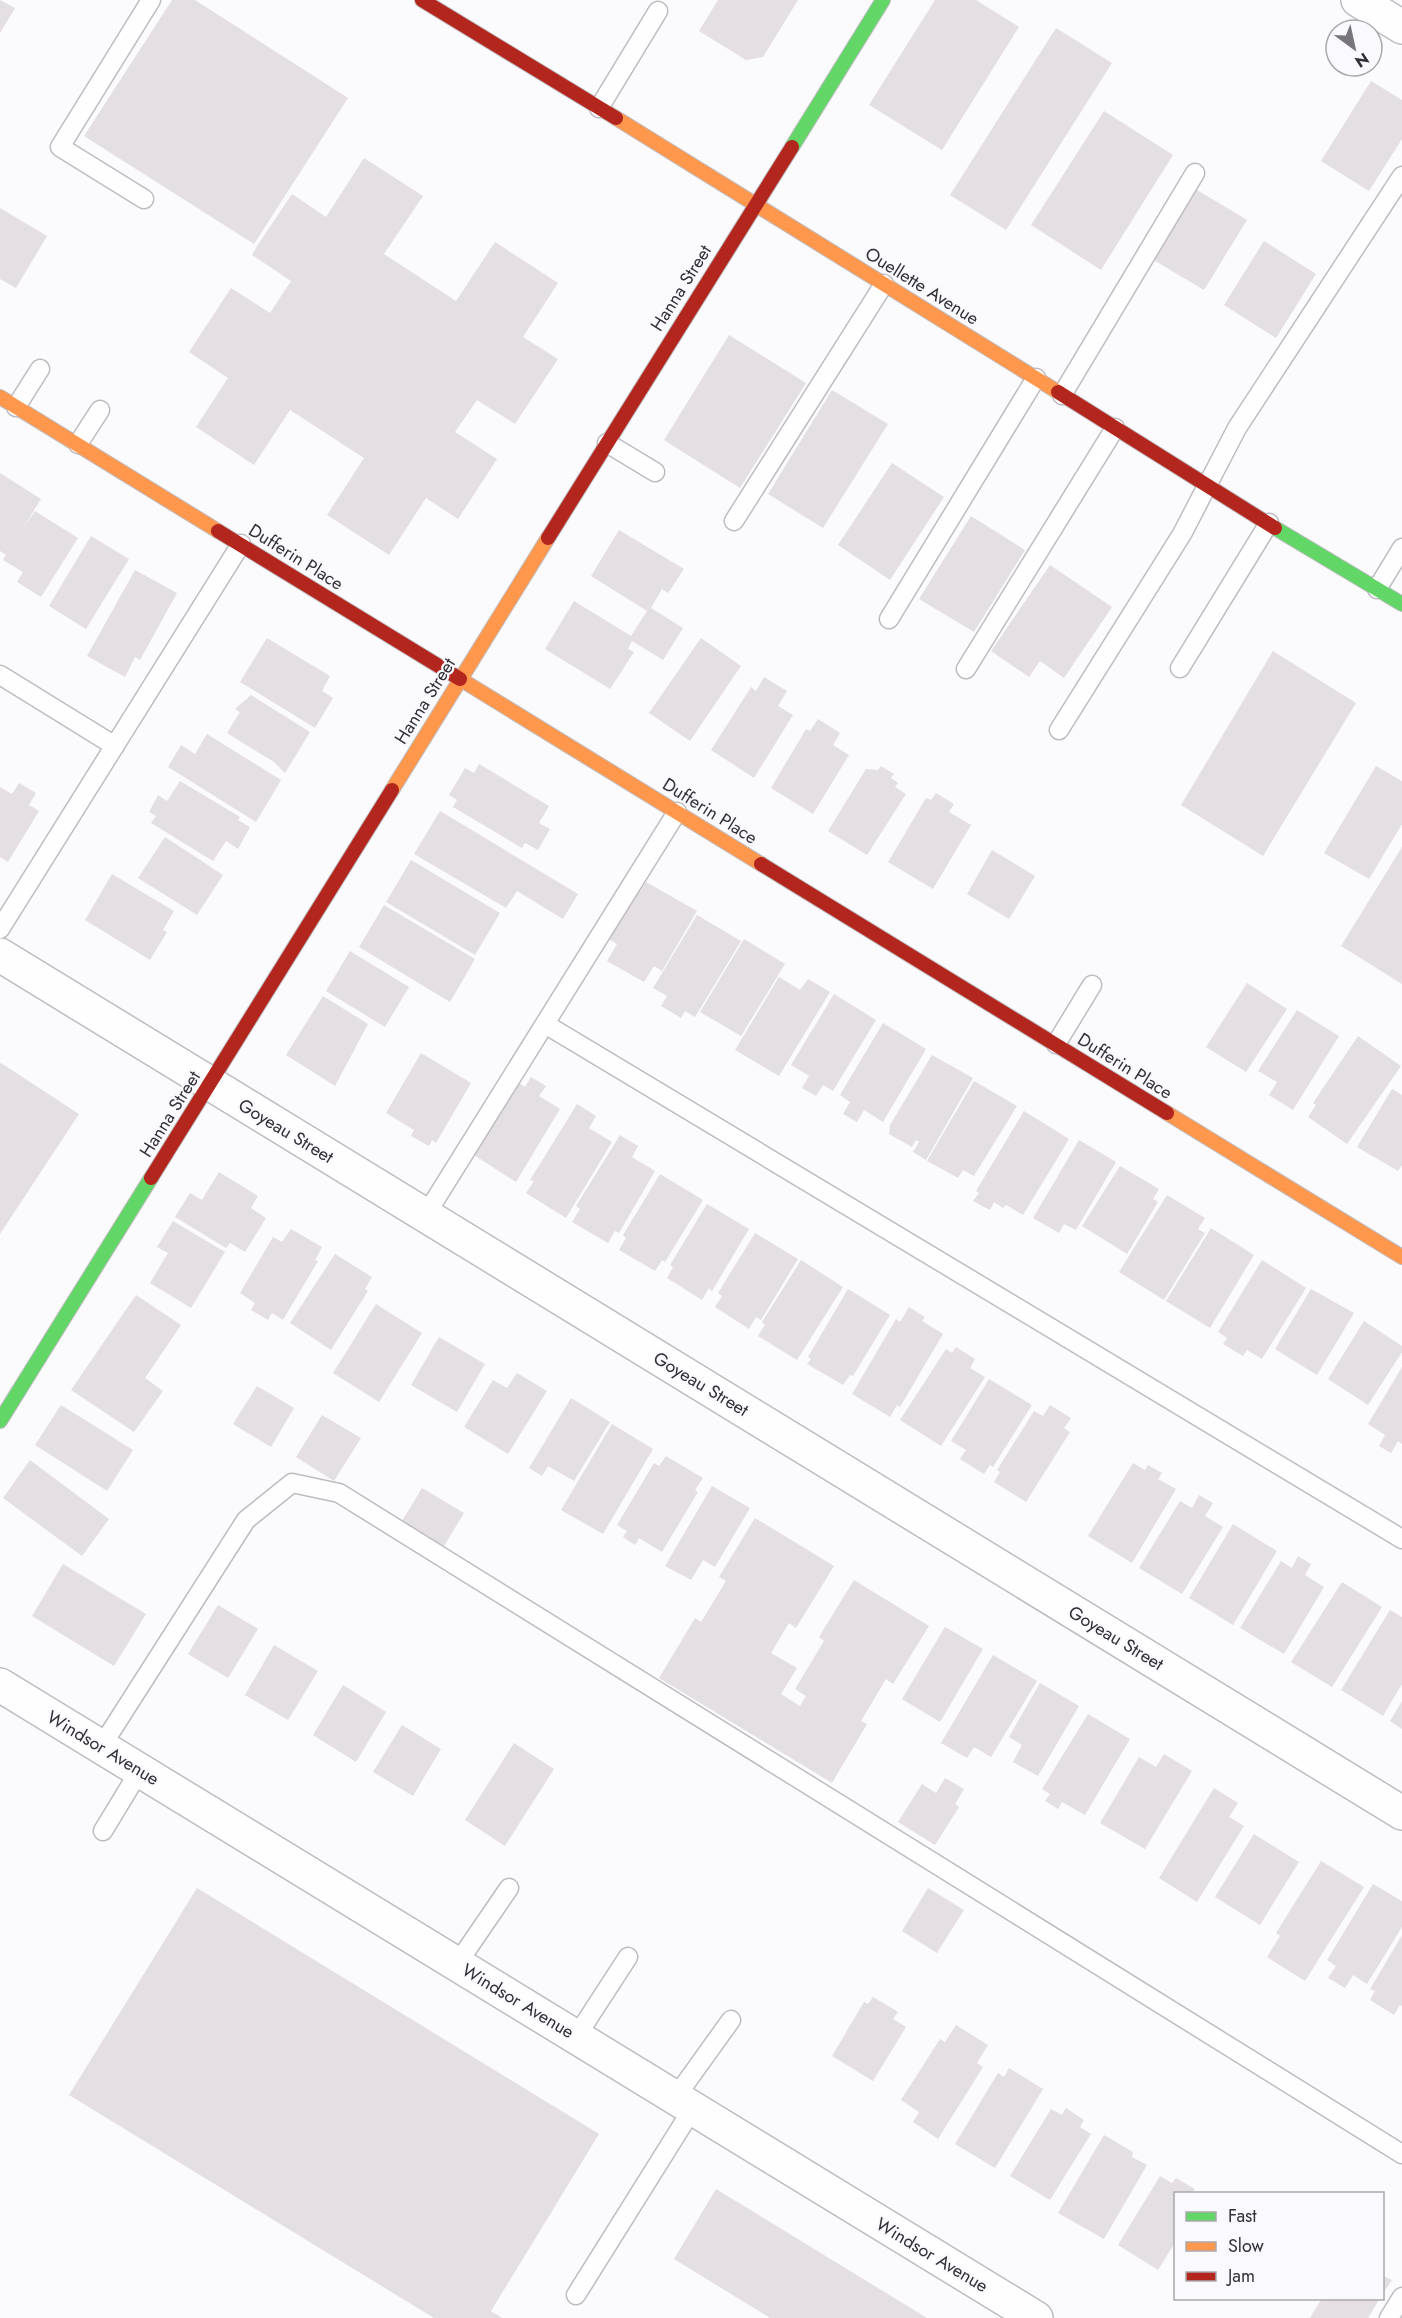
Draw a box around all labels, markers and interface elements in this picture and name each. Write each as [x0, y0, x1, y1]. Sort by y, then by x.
north arrow [1324, 18, 1384, 78]
text: N [1350, 47, 1373, 73]
street label: Hanna Street [644, 239, 718, 336]
street label: Ouellette Avenue [860, 241, 984, 331]
street label: Dufferin Place [244, 517, 348, 597]
street label: Hanna Street [388, 652, 462, 749]
street label: Dufferin Place [658, 771, 762, 851]
street label: Dufferin Place [1073, 1026, 1177, 1106]
street label: Hanna Street [133, 1065, 207, 1162]
street label: Goyeau Street [233, 1092, 339, 1170]
street label: Goyeau Street [648, 1345, 754, 1423]
street label: Goyeau Street [1063, 1599, 1169, 1677]
street label: Windsor Avenue [42, 1704, 164, 1792]
street label: Windsor Avenue [457, 1957, 579, 2045]
legend [1174, 2192, 1384, 2300]
text: Fast [1228, 2203, 1257, 2229]
street label: Windsor Avenue [871, 2211, 993, 2299]
text: Slow [1228, 2233, 1265, 2259]
text: Jam [1226, 2263, 1255, 2289]

